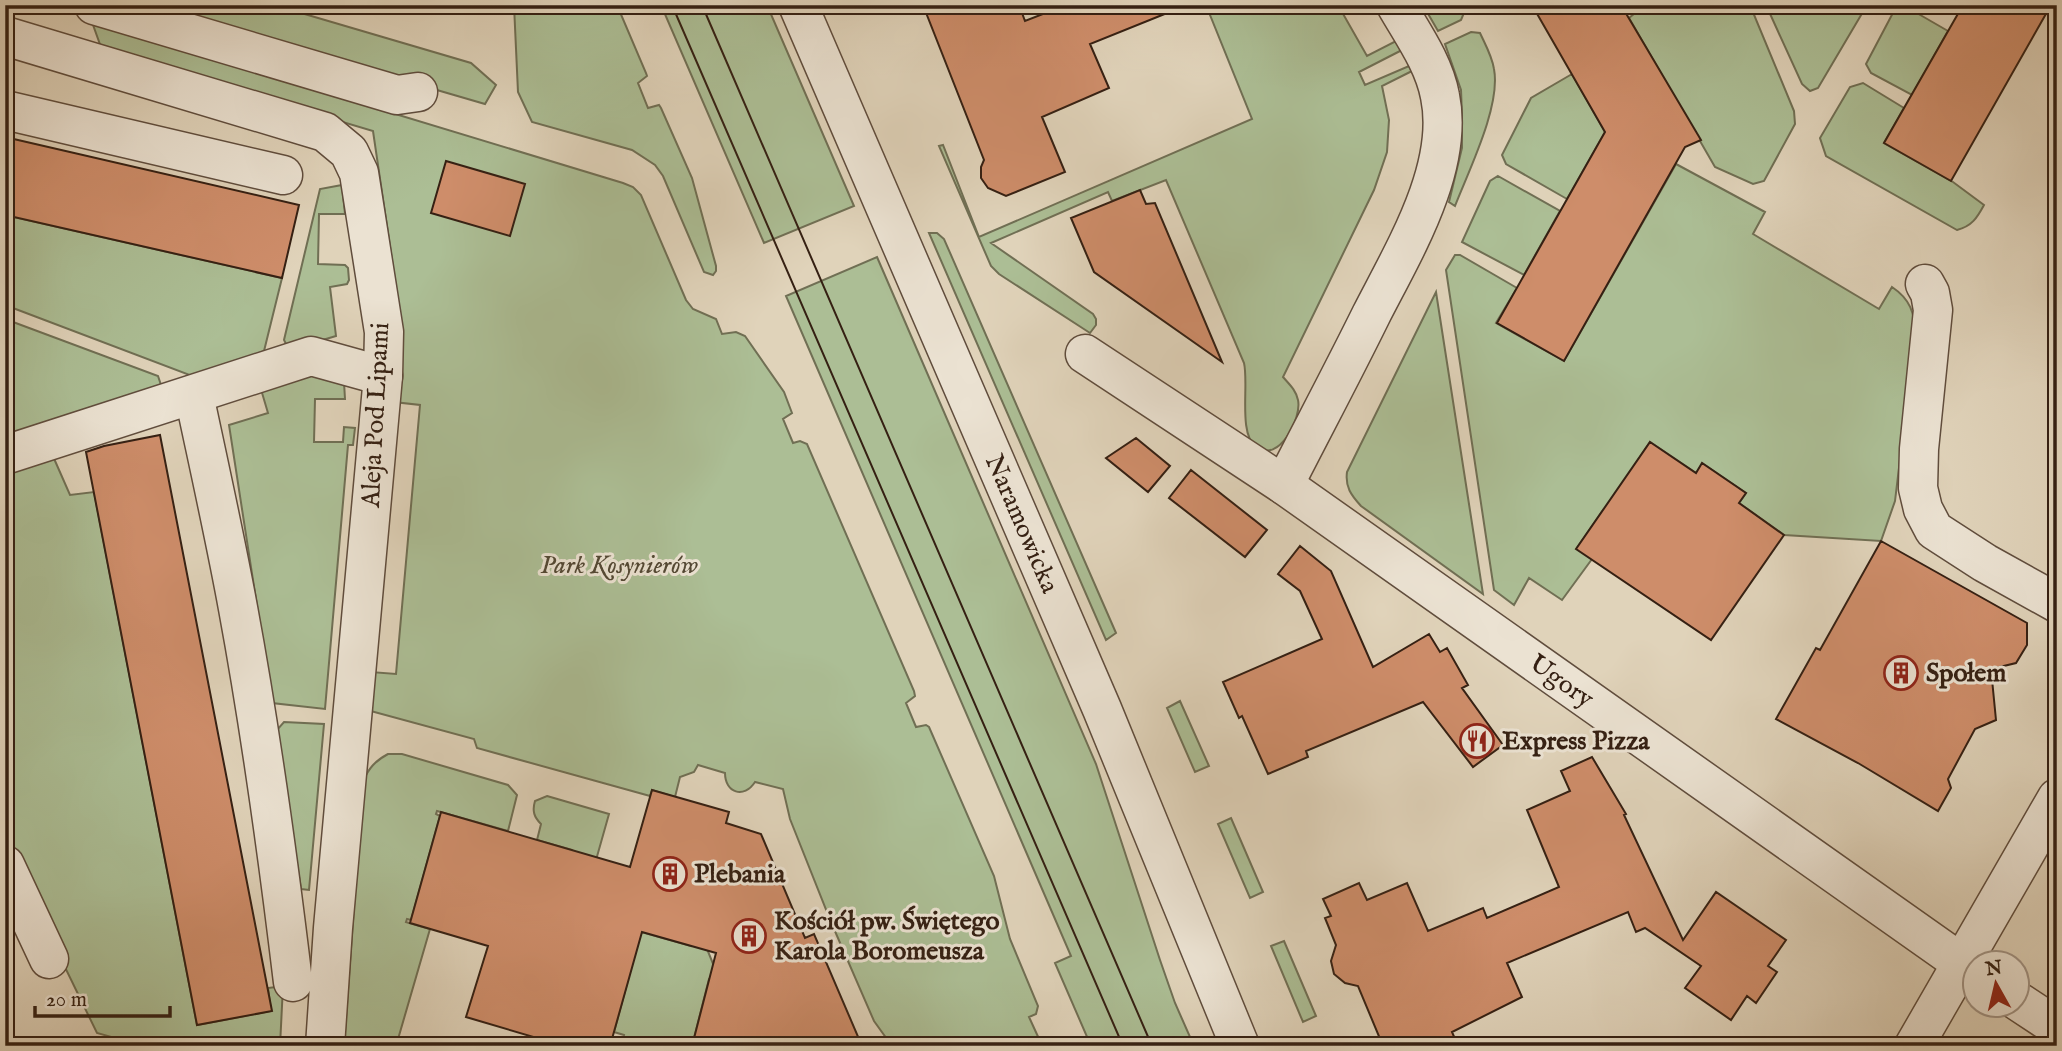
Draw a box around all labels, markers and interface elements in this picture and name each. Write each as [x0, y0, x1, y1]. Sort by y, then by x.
street label: Aleja Pod Lipami [355, 322, 397, 509]
street label: Naramowicka [978, 449, 1067, 599]
park label: Park Kosynierów [540, 549, 698, 582]
street label: Ugory [1523, 647, 1600, 715]
building icon: Społem [1882, 654, 1920, 692]
place label: Społem [1926, 657, 2006, 690]
restaurant icon: Express Pizza [1458, 722, 1496, 760]
place label: Express Pizza [1502, 725, 1650, 758]
building icon: Plebania [651, 855, 689, 893]
place label: Plebania [694, 858, 786, 891]
place label: Kościół pw. Świętego Karola Boromeusza [774, 905, 1000, 968]
building icon: Kościół pw. Świętego Karola Boromeusza [730, 917, 768, 955]
north arrow [1960, 950, 2030, 1020]
text: N [1983, 956, 2004, 982]
scale bar [35, 974, 170, 1018]
text: 20 m [46, 987, 87, 1014]

